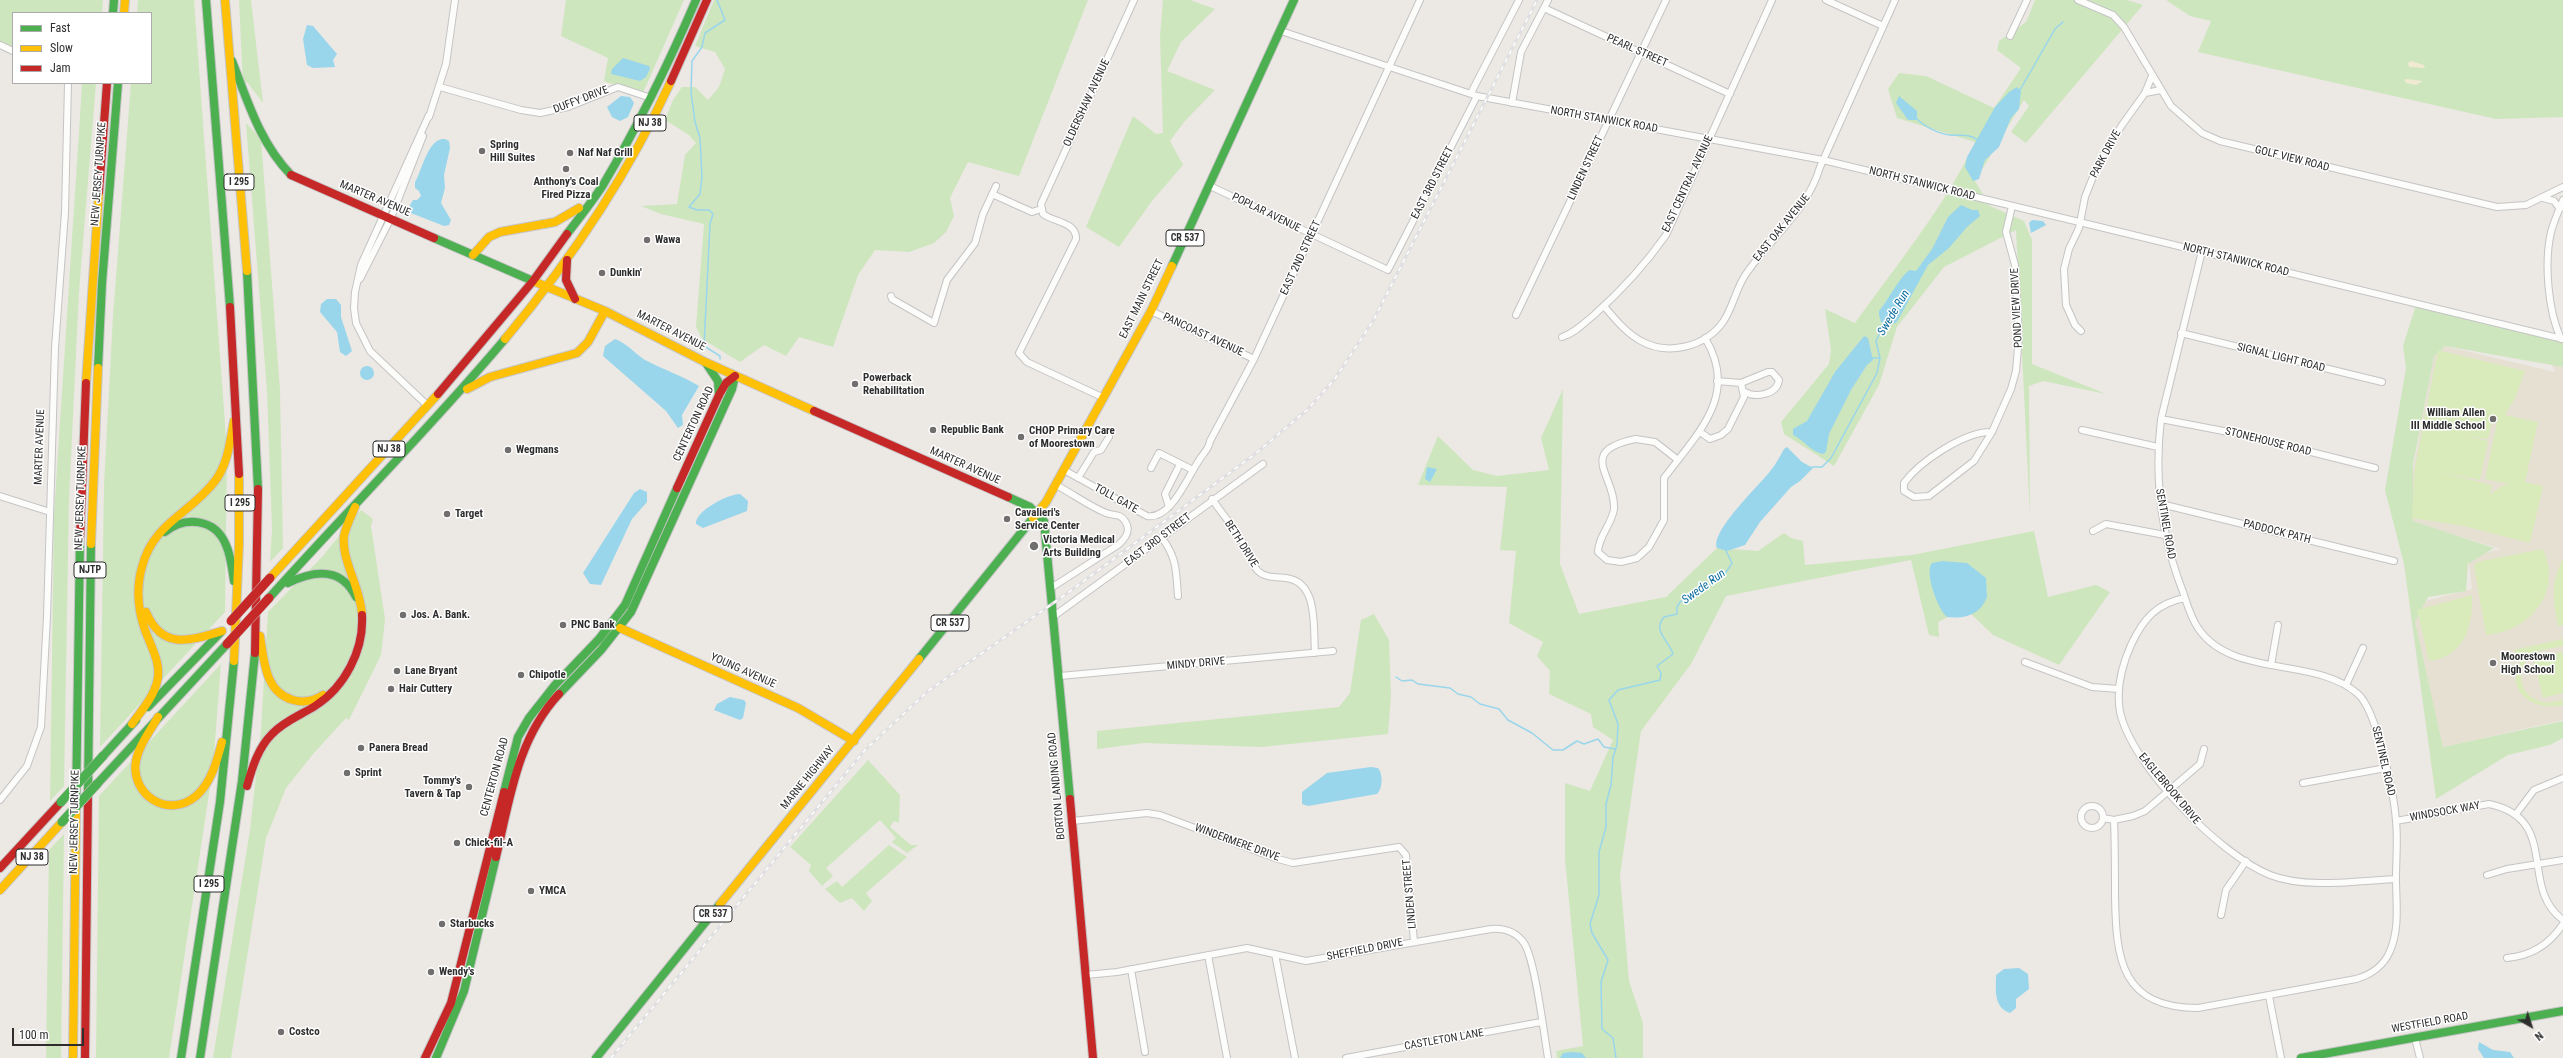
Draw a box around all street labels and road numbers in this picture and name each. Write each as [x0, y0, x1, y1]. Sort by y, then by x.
street label: PEARL STREET [1604, 32, 1670, 70]
street label: OLDERSHAW AVENUE [1061, 57, 1113, 149]
street label: DUFFY DRIVE [552, 83, 610, 117]
street label: NORTH STANWICK ROAD [1549, 104, 1659, 136]
road number: NJ 38 [634, 115, 666, 131]
street label: NEW JERSEY TURNPIKE [89, 122, 109, 226]
street label: PARK DRIVE [2088, 128, 2124, 180]
street label: EAST CENTRAL AVENUE [1660, 133, 1716, 235]
street label: LINDEN STREET [1565, 134, 1607, 202]
street label: GOLF VIEW ROAD [2253, 143, 2331, 175]
street label: EAST 3RD STREET [1409, 144, 1457, 222]
street label: NORTH STANWICK ROAD [1868, 164, 1976, 204]
road number: I 295 [224, 174, 254, 190]
street label: MARTER AVENUE [338, 178, 412, 220]
street label: POPLAR AVENUE [1229, 191, 1303, 235]
street label: EAST OAK AVENUE [1751, 192, 1813, 264]
street label: EAST 2ND STREET [1278, 219, 1324, 297]
road number: CR 537 [1166, 230, 1204, 246]
street label: NORTH STANWICK ROAD [2182, 240, 2290, 280]
street label: EAST MAIN STREET [1117, 257, 1167, 341]
street label: POND VIEW DRIVE [2008, 268, 2026, 348]
street label: MARTER AVENUE [634, 308, 708, 354]
street label: PANCOAST AVENUE [1161, 311, 1245, 359]
street label: SIGNAL LIGHT ROAD [2236, 341, 2326, 375]
street label: CENTERTON ROAD [671, 384, 717, 464]
street label: MARTER AVENUE [32, 409, 48, 485]
street label: STONEHOUSE ROAD [2223, 425, 2313, 459]
road number: NJ 38 [373, 441, 405, 457]
street label: MARTER AVENUE [928, 445, 1002, 487]
street label: NEW JERSEY TURNPIKE [73, 446, 89, 550]
street label: TOLL GATE [1092, 481, 1140, 517]
street label: SENTINEL ROAD [2152, 488, 2178, 560]
road number: I 295 [225, 495, 255, 511]
street label: EAST 3RD STREET [1122, 511, 1194, 569]
street label: PADDOCK PATH [2242, 517, 2312, 547]
street label: BETH DRIVE [1221, 518, 1261, 570]
road number: NJTP [74, 562, 106, 578]
road number: CR 537 [931, 615, 969, 631]
street label: YOUNG AVENUE [708, 651, 778, 691]
street label: MINDY DRIVE [1166, 655, 1226, 673]
street label: SENTINEL ROAD [2369, 725, 2397, 797]
street label: BORTON LANDING ROAD [1046, 732, 1068, 840]
street label: CENTERTON ROAD [478, 736, 512, 818]
street label: MARNE HIGHWAY [778, 744, 838, 812]
street label: EAGLEBROOK DRIVE [2135, 751, 2203, 827]
street label: NEW JERSEY TURNPIKE [67, 770, 83, 874]
street label: WINDSOCK WAY [2409, 799, 2481, 825]
street label: WINDERMERE DRIVE [1193, 821, 1281, 865]
road number: NJ 38 [16, 849, 48, 865]
street label: LINDEN STREET [1400, 859, 1420, 929]
road number: I 295 [194, 876, 224, 892]
road number: CR 537 [694, 906, 732, 922]
street label: SHEFFIELD DRIVE [1326, 936, 1404, 964]
street label: WESTFIELD ROAD [2391, 1010, 2469, 1036]
street label: CASTLETON LANE [1403, 1027, 1485, 1053]

